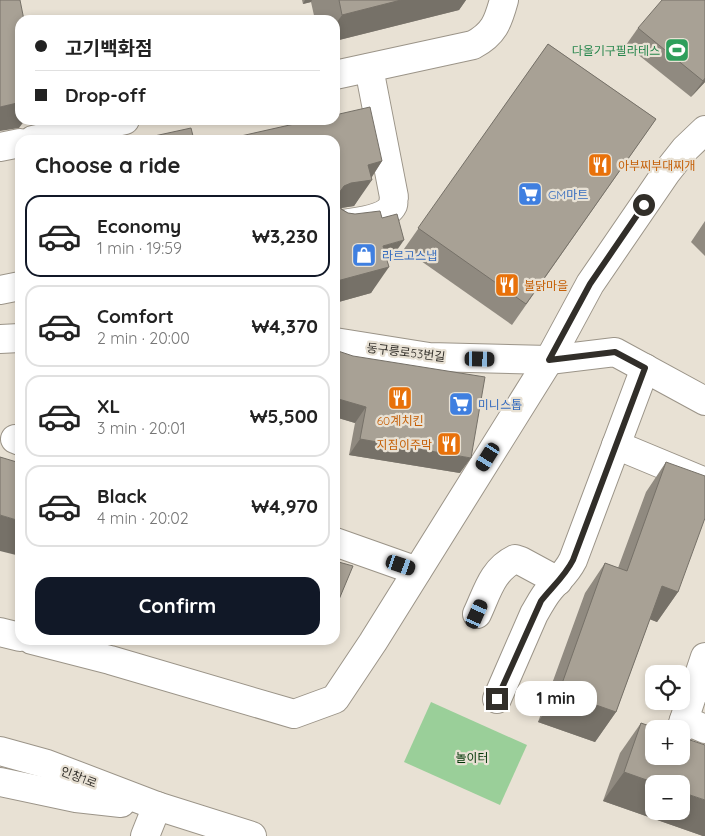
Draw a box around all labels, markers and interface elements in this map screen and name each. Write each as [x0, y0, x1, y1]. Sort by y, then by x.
text: 고기백화점 [65, 36, 152, 60]
sports icon: 다올기구필라테스 [664, 37, 690, 63]
place label: 다올기구필라테스 [572, 43, 660, 58]
text: Drop-off [65, 83, 146, 107]
text: Choose a ride [35, 151, 180, 179]
restaurant icon: 아부찌부대찌개 [587, 152, 613, 178]
place label: 아부찌부대찌개 [618, 158, 695, 173]
supermarket icon: GM마트 [517, 181, 543, 207]
place label: GM마트 [548, 187, 588, 202]
route start [633, 194, 655, 216]
icon: car [37, 214, 82, 259]
text: Economy [97, 214, 181, 238]
text: ₩3,230 [252, 224, 318, 248]
text: 1 min · 19:59 [97, 238, 182, 258]
shop icon: 라르고스냅 [351, 242, 377, 268]
place label: 라르고스냅 [382, 248, 437, 263]
restaurant icon: 불닭마을 [494, 272, 520, 298]
place label: 불닭마을 [524, 278, 568, 293]
icon: car [37, 304, 82, 349]
text: Comfort [97, 304, 174, 328]
text: ₩4,370 [251, 314, 318, 338]
text: 2 min · 20:00 [97, 328, 190, 348]
street label: 동구릉로53번길 [366, 340, 446, 364]
car [464, 351, 495, 367]
restaurant icon: 60계치킨 [387, 385, 413, 411]
supermarket icon: 미니스톱 [448, 391, 474, 417]
icon: car [37, 394, 82, 439]
text: XL [97, 394, 120, 418]
place label: 미니스톱 [478, 397, 522, 412]
text: ₩5,500 [250, 404, 318, 428]
place label: 60계치킨 [377, 413, 423, 428]
text: 3 min · 20:01 [97, 418, 186, 438]
restaurant icon: 지짐이주막 [436, 431, 462, 457]
place label: 지짐이주막 [377, 437, 432, 452]
car [473, 440, 502, 474]
icon: car [37, 484, 82, 529]
text: Black [97, 484, 147, 508]
text: ₩4,970 [251, 494, 318, 518]
text: 4 min · 20:02 [97, 508, 189, 528]
car [384, 553, 417, 577]
button: Confirm [35, 577, 320, 635]
car [464, 597, 489, 631]
map controls [645, 665, 690, 820]
button: locate [645, 665, 690, 710]
callout: 1 min [514, 682, 597, 716]
route end [486, 688, 508, 710]
text: 1 min [537, 688, 575, 708]
button: + [645, 720, 690, 765]
park label: 놀이터 [455, 750, 489, 765]
street label: 인창1로 [59, 763, 99, 791]
button: − [645, 775, 690, 820]

